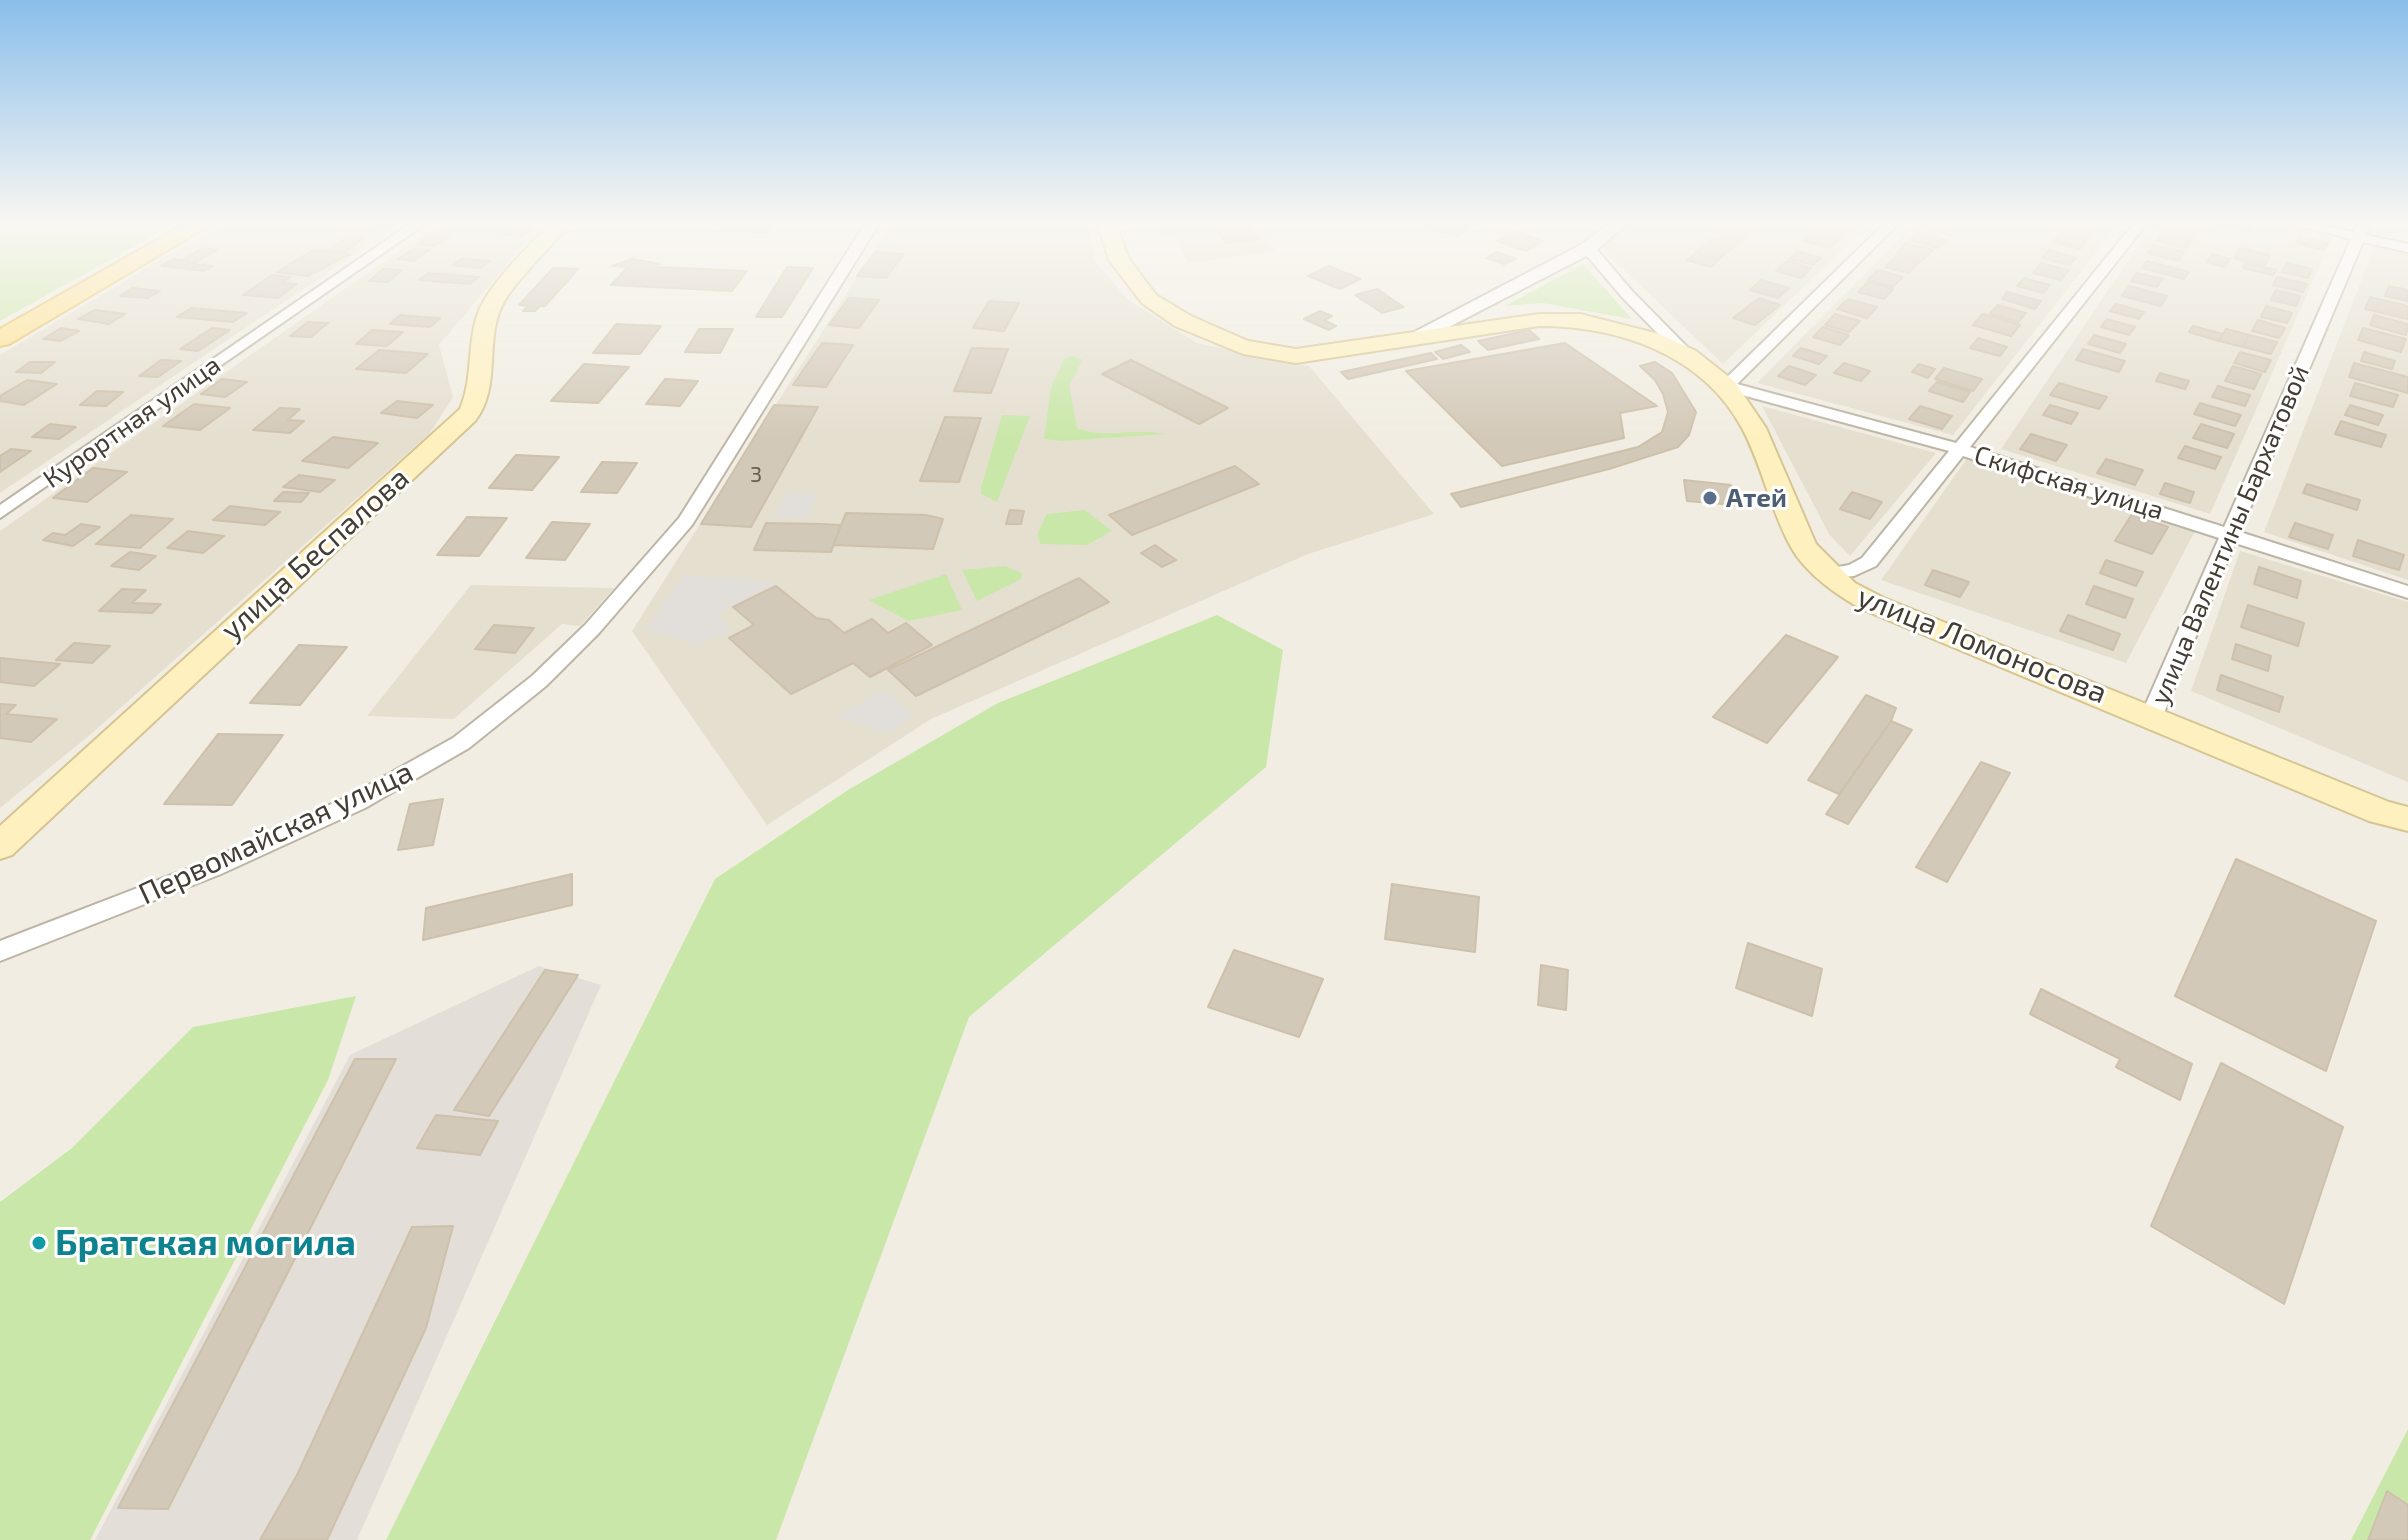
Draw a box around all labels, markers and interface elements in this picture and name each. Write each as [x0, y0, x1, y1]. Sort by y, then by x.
street label: Курортная улица [37, 349, 227, 495]
street label: улица Валентины Бархатовой [2144, 361, 2316, 709]
street label: Скифская улица [1971, 439, 2167, 527]
street label: улица Беспалова [214, 460, 416, 648]
house number: 3 [750, 462, 762, 488]
place label: Атей [1726, 482, 1787, 514]
marker: Атей [1701, 489, 1719, 507]
street label: улица Ломоносова [1852, 578, 2112, 712]
street label: Первомайская улица [133, 754, 419, 912]
place label: Братская могила [55, 1221, 356, 1265]
marker: Братская могила [30, 1234, 48, 1252]

